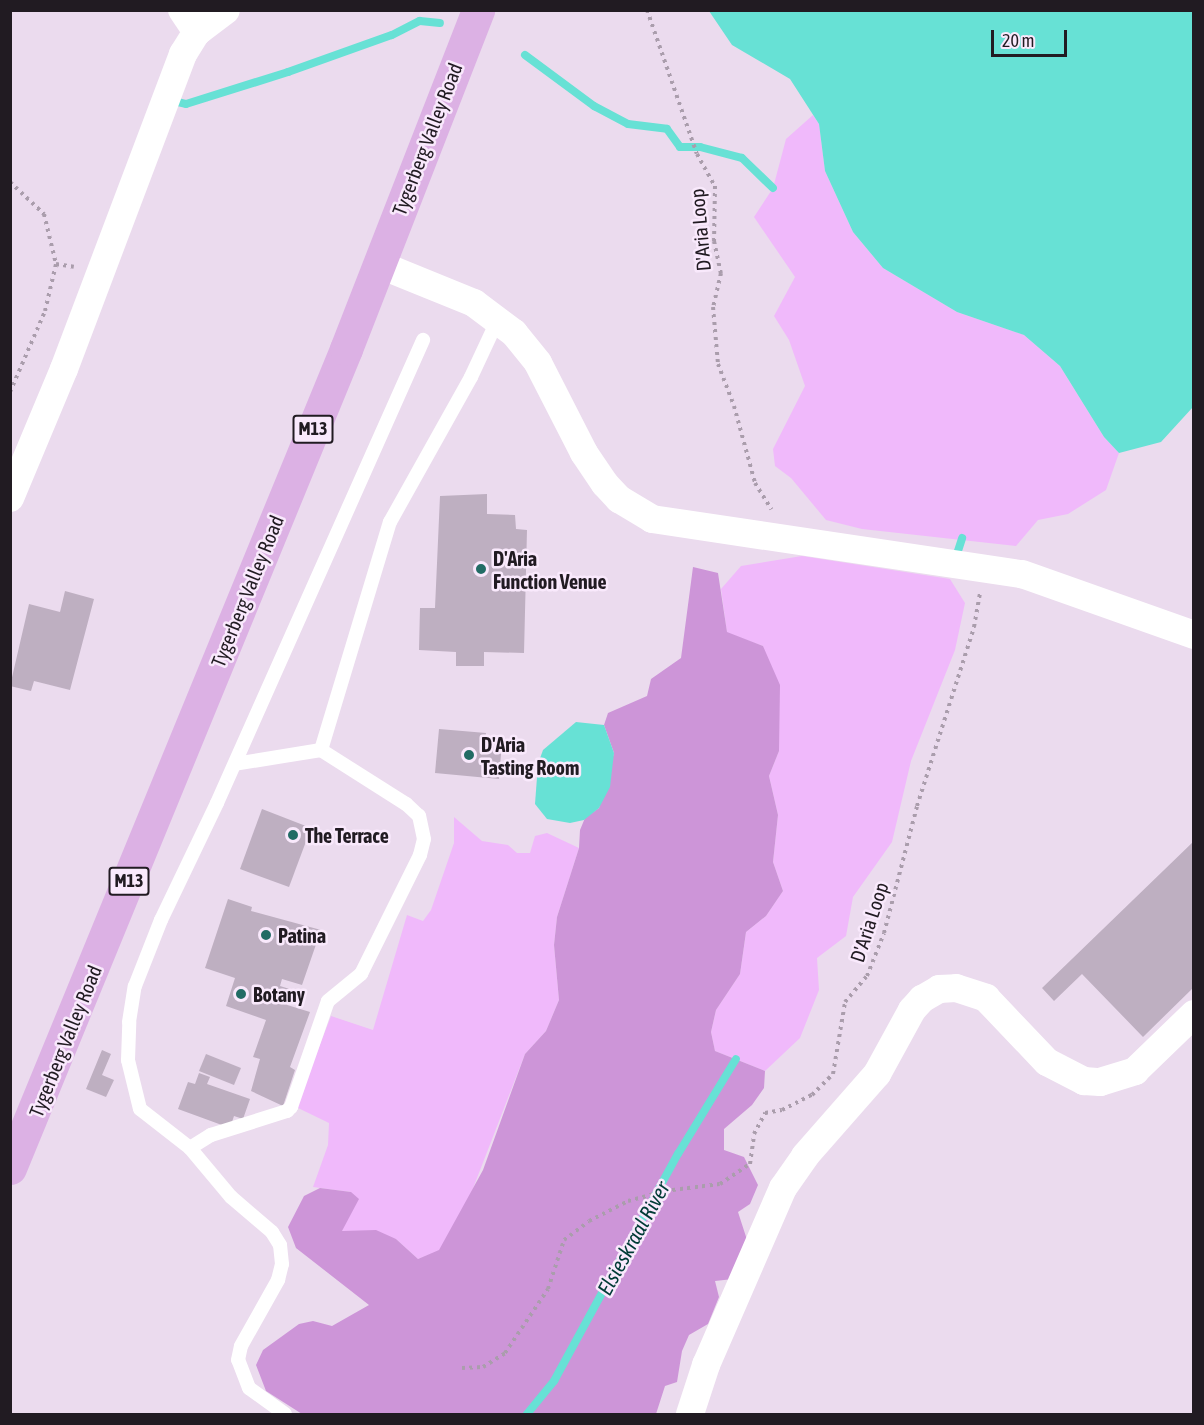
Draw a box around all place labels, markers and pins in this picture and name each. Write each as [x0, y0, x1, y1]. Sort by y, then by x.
place label: D'Aria Function Venue [493, 546, 607, 593]
marker: D'Aria Function Venue [474, 562, 488, 576]
place label: D'Aria Tasting Room [481, 732, 579, 779]
marker: D'Aria Tasting Room [462, 748, 476, 762]
place label: The Terrace [305, 823, 389, 847]
marker: The Terrace [286, 828, 300, 842]
place label: Patina [278, 923, 326, 947]
marker: Patina [259, 928, 273, 942]
place label: Botany [253, 982, 305, 1006]
marker: Botany [234, 987, 248, 1001]

